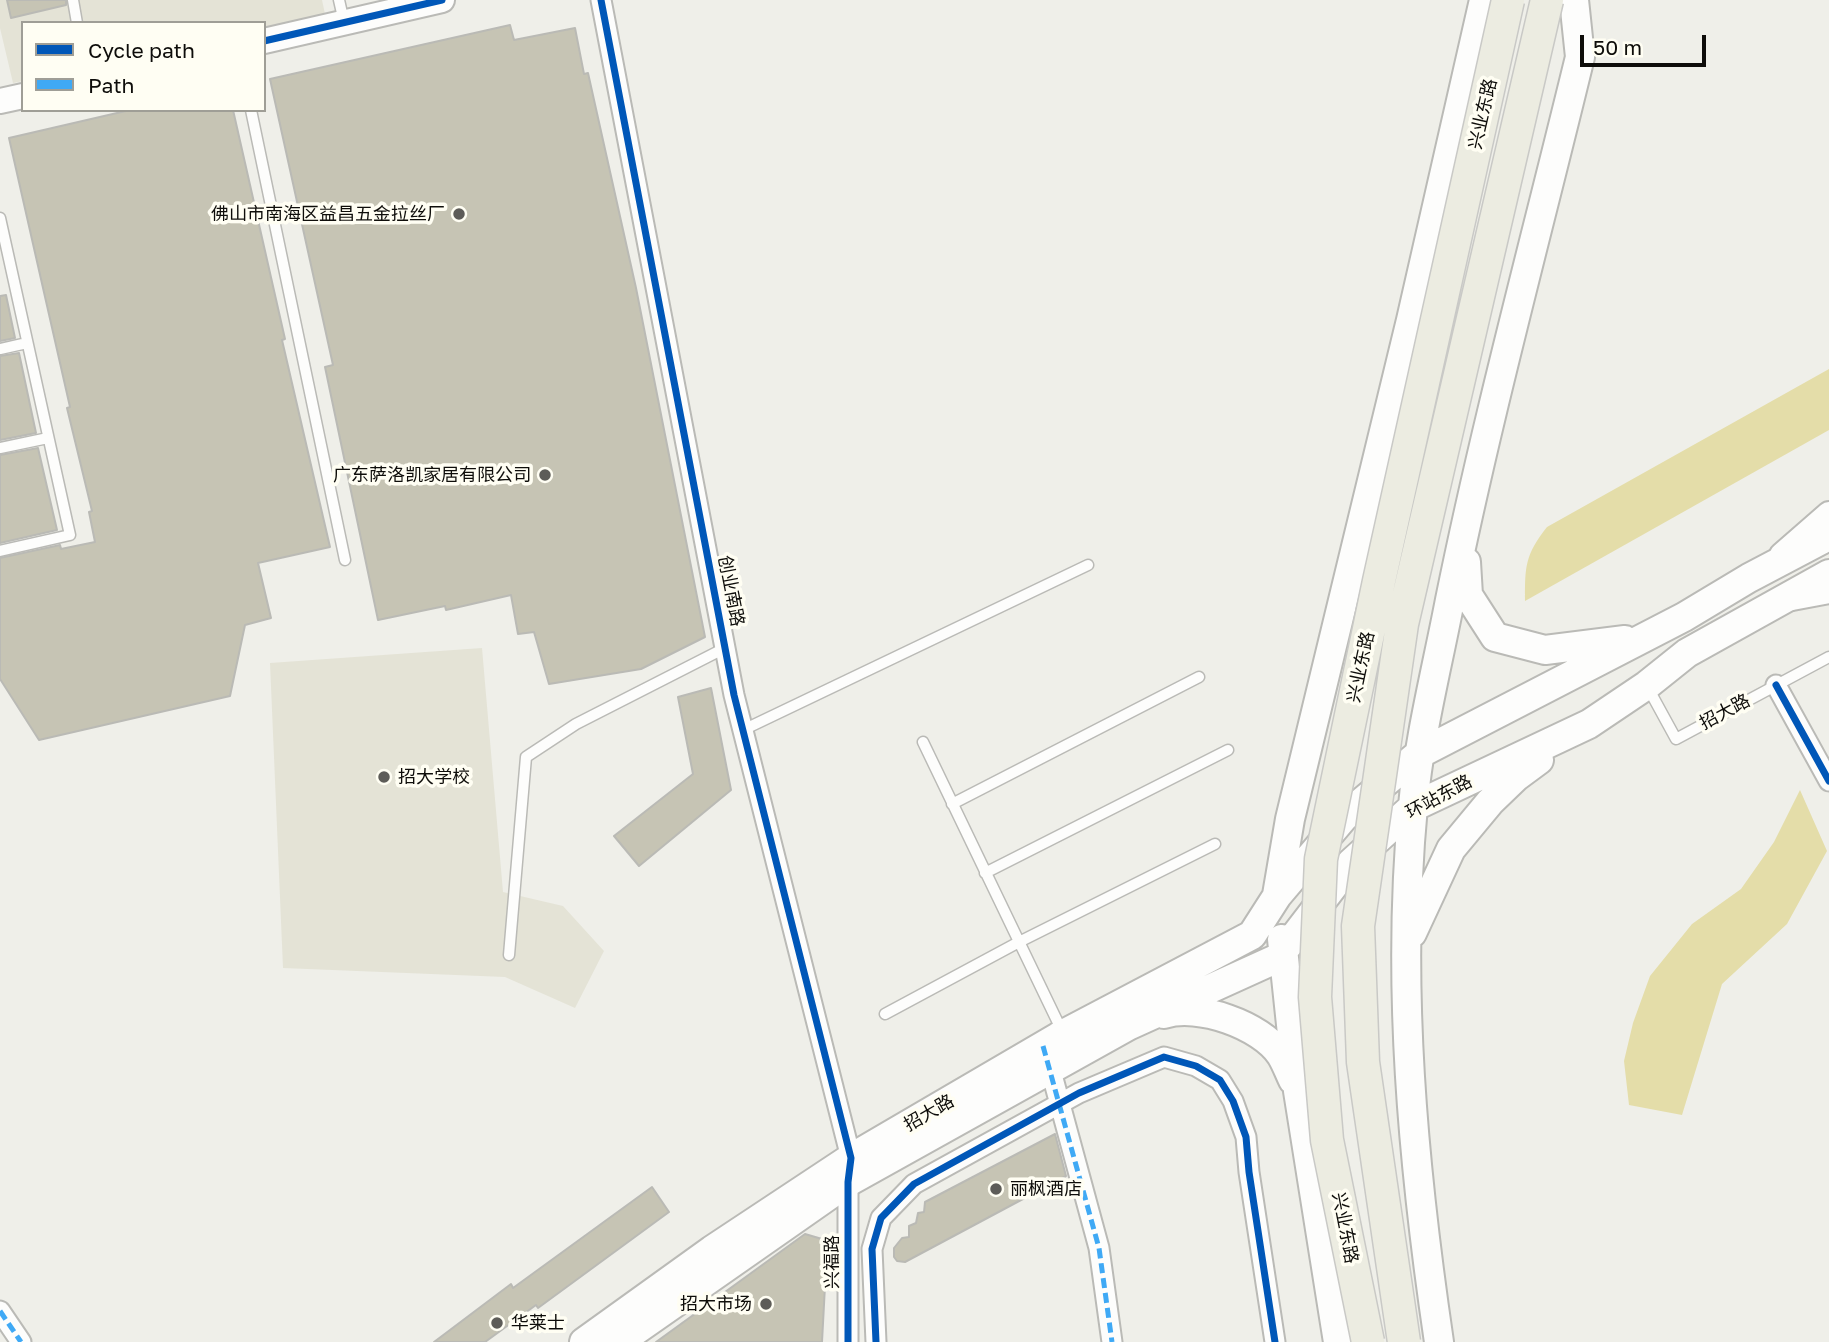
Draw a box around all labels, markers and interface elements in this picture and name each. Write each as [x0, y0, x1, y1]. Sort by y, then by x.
legend [21, 21, 266, 112]
scale bar [1584, 21, 1710, 65]
text: 50 m [1593, 34, 1642, 60]
text: Cycle path [88, 37, 195, 63]
text: Path [88, 72, 135, 98]
street label: 兴业东路 [1464, 76, 1502, 152]
place label: 佛山市南海区益昌五金拉丝厂 [211, 203, 445, 225]
marker: 佛山市南海区益昌五金拉丝厂 [451, 206, 467, 222]
place label: 广东萨洛凯家居有限公司 [333, 464, 531, 486]
marker: 广东萨洛凯家居有限公司 [537, 467, 553, 483]
street label: 创业南路 [714, 554, 748, 628]
street label: 兴业东路 [1343, 630, 1379, 704]
street label: 招大路 [1696, 690, 1754, 734]
place label: 招大学校 [398, 766, 470, 788]
marker: 招大学校 [376, 769, 392, 785]
street label: 环站东路 [1402, 771, 1476, 823]
street label: 招大路 [900, 1090, 958, 1136]
place label: 丽枫酒店 [1010, 1178, 1082, 1200]
marker: 丽枫酒店 [988, 1181, 1004, 1197]
street label: 兴业东路 [1328, 1191, 1362, 1265]
street label: 兴福路 [821, 1235, 843, 1289]
place label: 招大市场 [680, 1293, 752, 1315]
marker: 招大市场 [758, 1296, 774, 1312]
place label: 华莱士 [511, 1312, 565, 1334]
marker: 华莱士 [489, 1315, 505, 1331]

